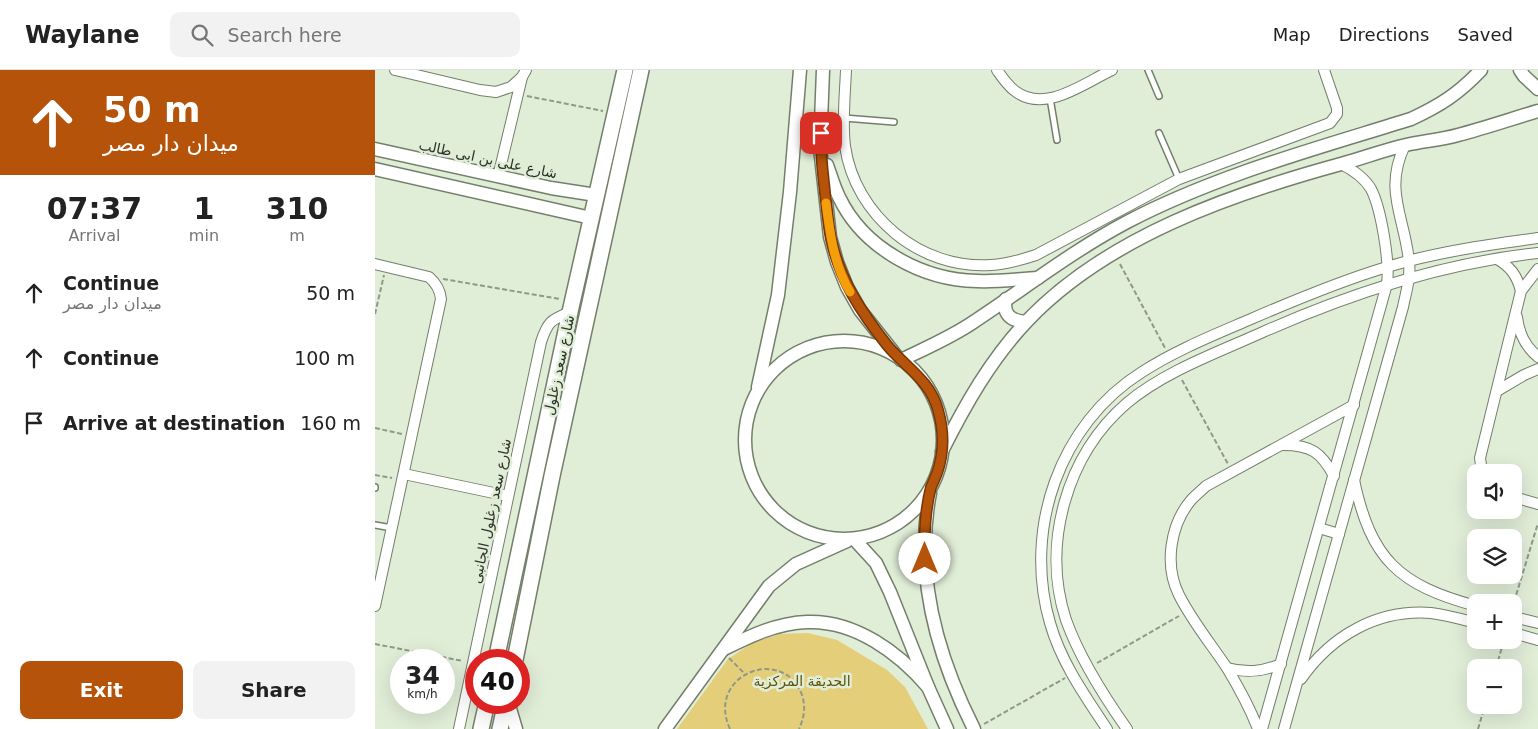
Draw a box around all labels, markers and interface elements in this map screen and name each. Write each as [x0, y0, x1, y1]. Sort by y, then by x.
search box [170, 12, 520, 57]
text: Waylane [25, 21, 140, 49]
icon: search [188, 21, 216, 49]
text: Search here [228, 24, 342, 46]
text: Map [1273, 24, 1311, 45]
text: Directions [1339, 24, 1429, 45]
text: Saved [1457, 24, 1513, 45]
icon: ahead [20, 90, 85, 155]
text: 50 m [103, 90, 200, 130]
pin [800, 112, 842, 154]
icon: arrive [807, 119, 835, 147]
text: ميدان دار مصر [103, 131, 239, 156]
street label: شارع على بن ابى طالب [417, 137, 559, 182]
text: 07:37 [47, 191, 142, 226]
text: 1 [193, 191, 214, 226]
text: 310 [266, 191, 328, 226]
text: Arrival [68, 226, 120, 245]
text: min [189, 226, 219, 245]
text: m [289, 226, 305, 245]
text: Continue [63, 272, 159, 294]
icon: ahead [20, 279, 48, 307]
text: 50 m [306, 282, 355, 304]
text: ميدان دار مصر [63, 294, 162, 313]
street label: شارع سعد زغلول [541, 313, 578, 417]
icon: ahead [20, 344, 48, 372]
text: Continue [63, 347, 159, 369]
text: 100 m [294, 347, 355, 369]
icon: arrive [20, 409, 48, 437]
text: Arrive at destination [63, 412, 285, 434]
text: 160 m [300, 412, 361, 434]
street label: شارع سعد زغلول الجانبى [468, 437, 515, 585]
map controls [1467, 464, 1522, 714]
button: sound [1467, 464, 1522, 519]
button: layers [1467, 529, 1522, 584]
position arrow [898, 532, 950, 584]
button: + [1467, 594, 1522, 649]
speed limit sign: 40 [465, 649, 530, 714]
button: − [1467, 659, 1522, 714]
button: Exit [20, 661, 183, 719]
button: Share [193, 661, 355, 719]
text: 34 [405, 661, 440, 690]
park label: الحديقة المركزية [753, 673, 851, 690]
text: km/h [407, 687, 438, 701]

